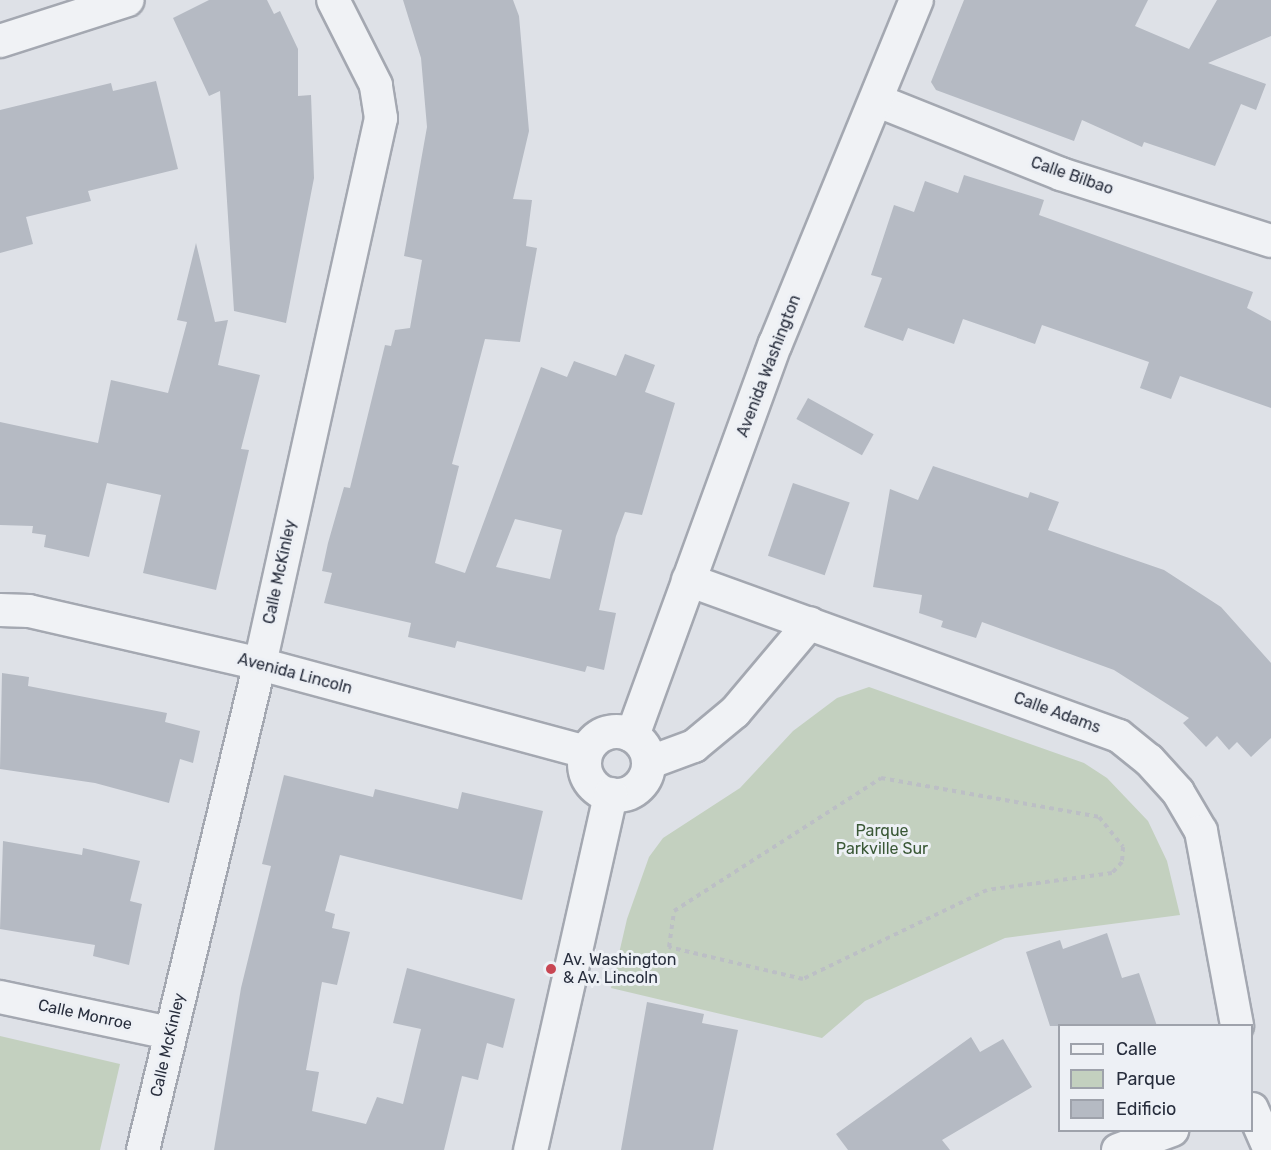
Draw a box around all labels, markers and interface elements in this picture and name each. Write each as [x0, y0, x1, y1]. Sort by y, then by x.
street label: Calle Bilbao [1028, 153, 1116, 199]
street label: Avenida Washington [733, 292, 805, 440]
street label: Calle McKinley [260, 518, 300, 626]
street label: Avenida Lincoln [236, 649, 354, 699]
street label: Calle Adams [1011, 688, 1103, 738]
park label: Parque Parkville Sur [836, 821, 928, 859]
place label: Av. Washington & Av. Lincoln [563, 950, 677, 988]
marker: Av. Washington & Av. Lincoln [544, 962, 558, 976]
street label: Calle McKinley [147, 991, 189, 1099]
street label: Calle Monroe [36, 996, 134, 1034]
legend [1058, 1024, 1253, 1132]
text: Calle [1116, 1038, 1157, 1060]
text: Parque [1116, 1068, 1176, 1090]
text: Edificio [1116, 1098, 1176, 1120]

